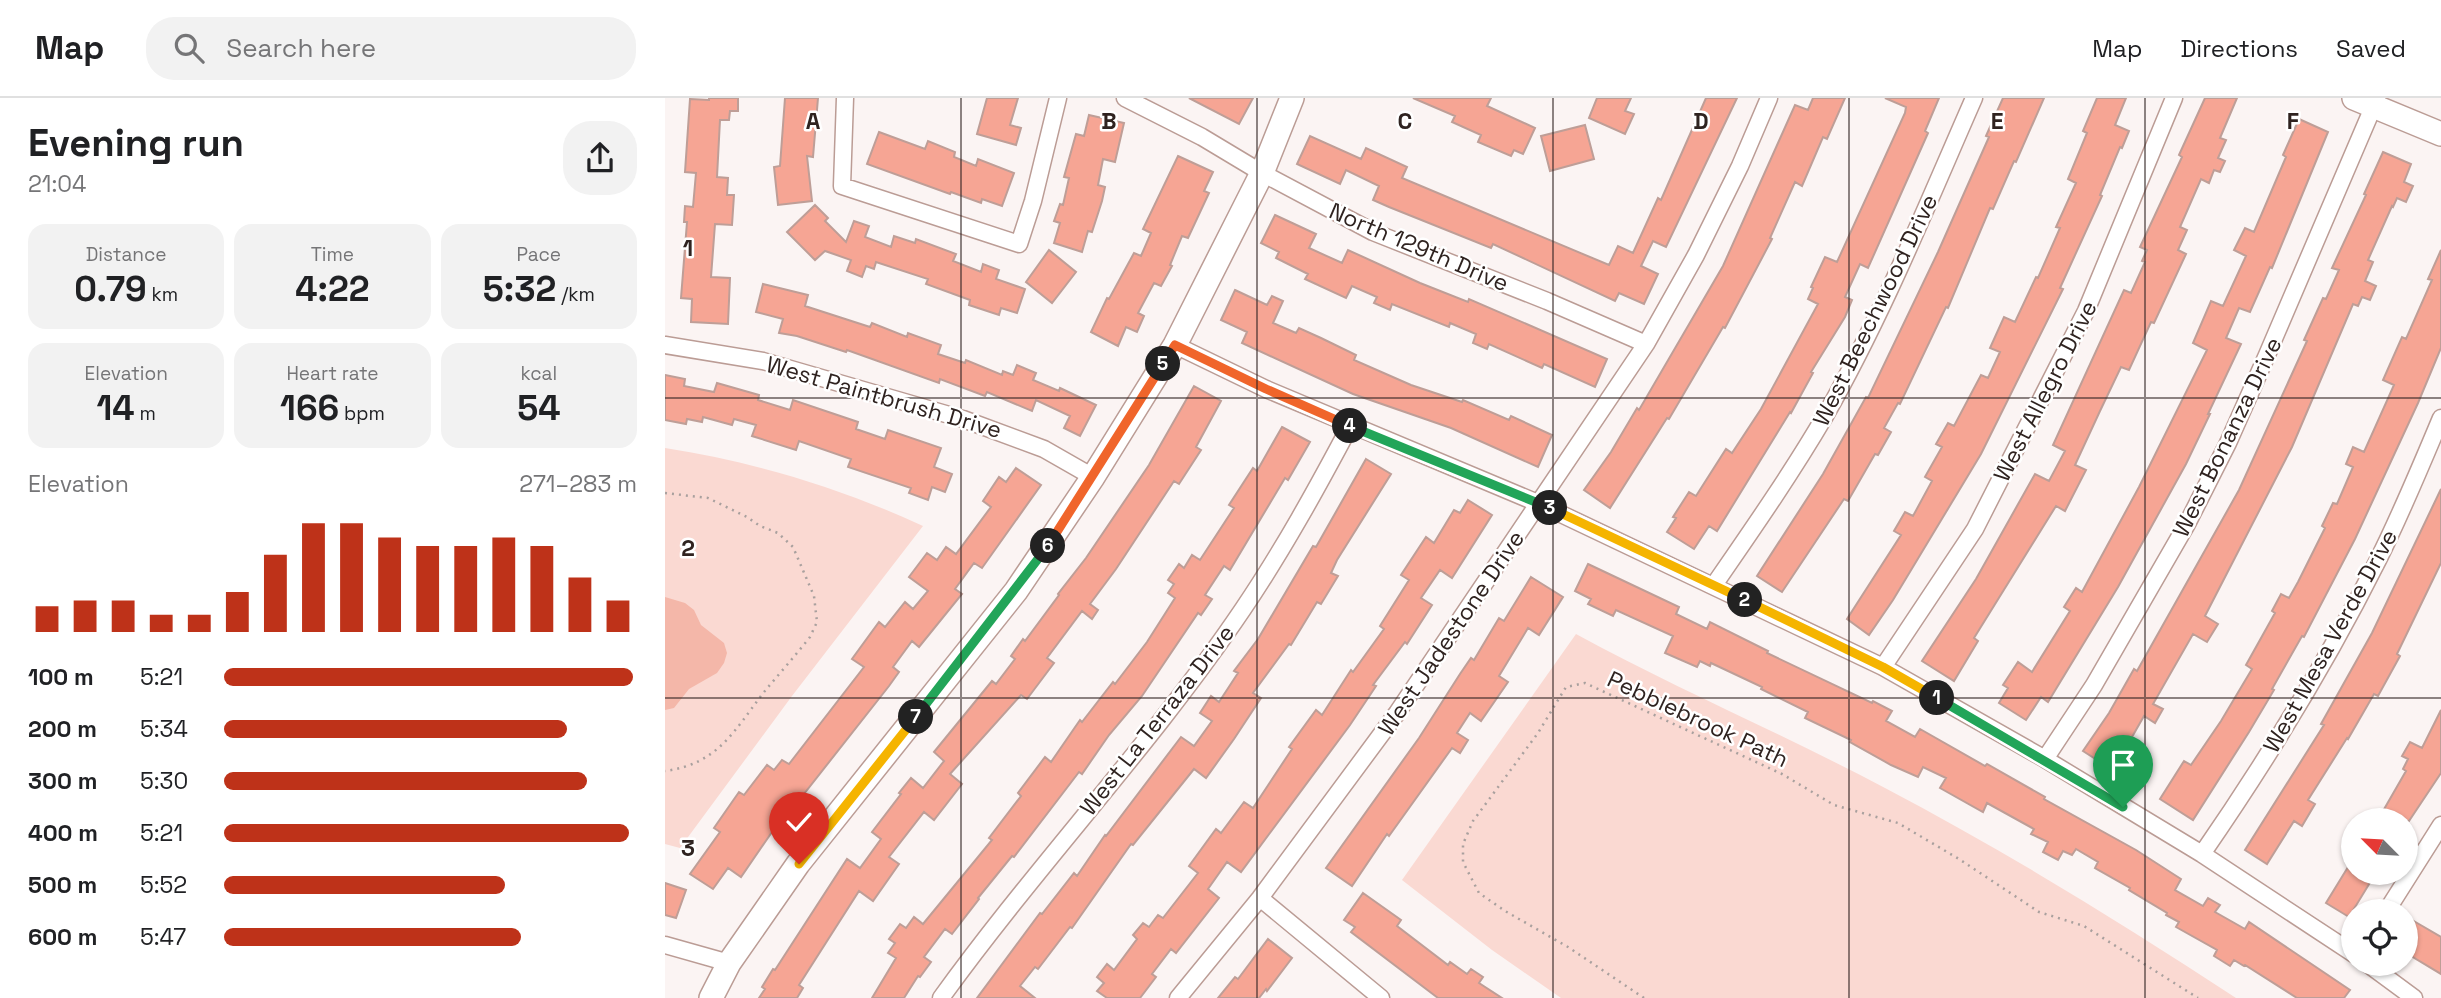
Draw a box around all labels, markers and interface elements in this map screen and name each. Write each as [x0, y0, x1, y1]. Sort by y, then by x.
search box [146, 17, 636, 80]
text: Map [35, 27, 104, 69]
icon: search [170, 29, 208, 67]
text: Search here [226, 31, 376, 65]
text: Map [2092, 33, 2142, 64]
text: Directions [2180, 33, 2298, 64]
text: Saved [2336, 33, 2406, 64]
text: A [806, 106, 821, 136]
text: B [1101, 106, 1117, 136]
text: C [1398, 106, 1412, 136]
text: D [1693, 106, 1709, 136]
text: E [1991, 106, 2003, 136]
text: F [2287, 106, 2299, 136]
text: Evening run [28, 119, 244, 167]
button: share [563, 121, 637, 195]
text: 21:04 [28, 169, 86, 199]
street label: West Beechwood Drive [1806, 189, 1944, 431]
street label: North 129th Drive [1325, 196, 1513, 298]
text: 1 [683, 233, 693, 263]
text: Distance [86, 242, 167, 267]
text: Time [311, 242, 354, 267]
text: Pace [517, 242, 561, 267]
text: 0.79 [74, 267, 147, 311]
text: 4:22 [295, 267, 370, 311]
text: 5:32 [483, 267, 556, 311]
text: km [147, 282, 178, 307]
text: /km [556, 282, 595, 307]
street label: West Allegro Drive [1986, 295, 2104, 487]
street label: West Bonanza Drive [2166, 332, 2288, 542]
pin: 5 [1145, 346, 1181, 382]
street label: West Paintbrush Drive [763, 349, 1005, 445]
text: 5 [1157, 351, 1168, 376]
text: Elevation [85, 361, 168, 386]
text: Heart rate [286, 361, 379, 386]
text: kcal [520, 361, 557, 386]
text: 14 [97, 386, 135, 430]
text: 166 [280, 386, 339, 430]
text: 54 [517, 386, 560, 430]
text: m [135, 401, 156, 426]
text: bpm [339, 401, 385, 426]
pin: 4 [1333, 408, 1367, 444]
text: 4 [1343, 413, 1356, 438]
text: Elevation [28, 469, 129, 499]
text: 271–283 m [519, 469, 637, 499]
pin: 3 [1533, 490, 1568, 526]
text: 3 [1544, 495, 1555, 520]
street label: West Mesa Verde Drive [2256, 524, 2404, 758]
street label: West Jadestone Drive [1371, 525, 1531, 741]
pin: 6 [1031, 528, 1065, 564]
text: 2 [681, 533, 695, 563]
text: 6 [1042, 533, 1053, 558]
pin: 2 [1727, 582, 1763, 618]
text: 2 [1739, 587, 1750, 612]
street label: West La Terraza Drive [1073, 619, 1241, 821]
text: 100 m [28, 662, 94, 692]
text: 5:21 [140, 662, 183, 692]
street label: Pebblebrook Path [1603, 664, 1793, 774]
pin: 1 [1919, 680, 1955, 716]
text: 1 [1932, 685, 1941, 710]
pin: 7 [898, 700, 933, 734]
text: 7 [910, 704, 921, 729]
text: 200 m [28, 714, 97, 744]
text: 5:34 [140, 714, 188, 744]
pin [2093, 735, 2153, 807]
icon: arrive [2104, 746, 2142, 784]
text: 300 m [28, 766, 97, 796]
text: 5:30 [140, 766, 188, 796]
pin [769, 792, 829, 864]
icon: check [780, 803, 818, 841]
north arrow [2341, 808, 2419, 886]
map controls [2341, 808, 2418, 976]
text: 400 m [28, 818, 98, 848]
text: 5:21 [140, 818, 183, 848]
text: 3 [681, 833, 695, 863]
text: 500 m [28, 870, 97, 900]
text: 5:52 [140, 870, 187, 900]
button: locate [2341, 899, 2418, 976]
text: 600 m [28, 922, 98, 952]
text: 5:47 [140, 922, 186, 952]

